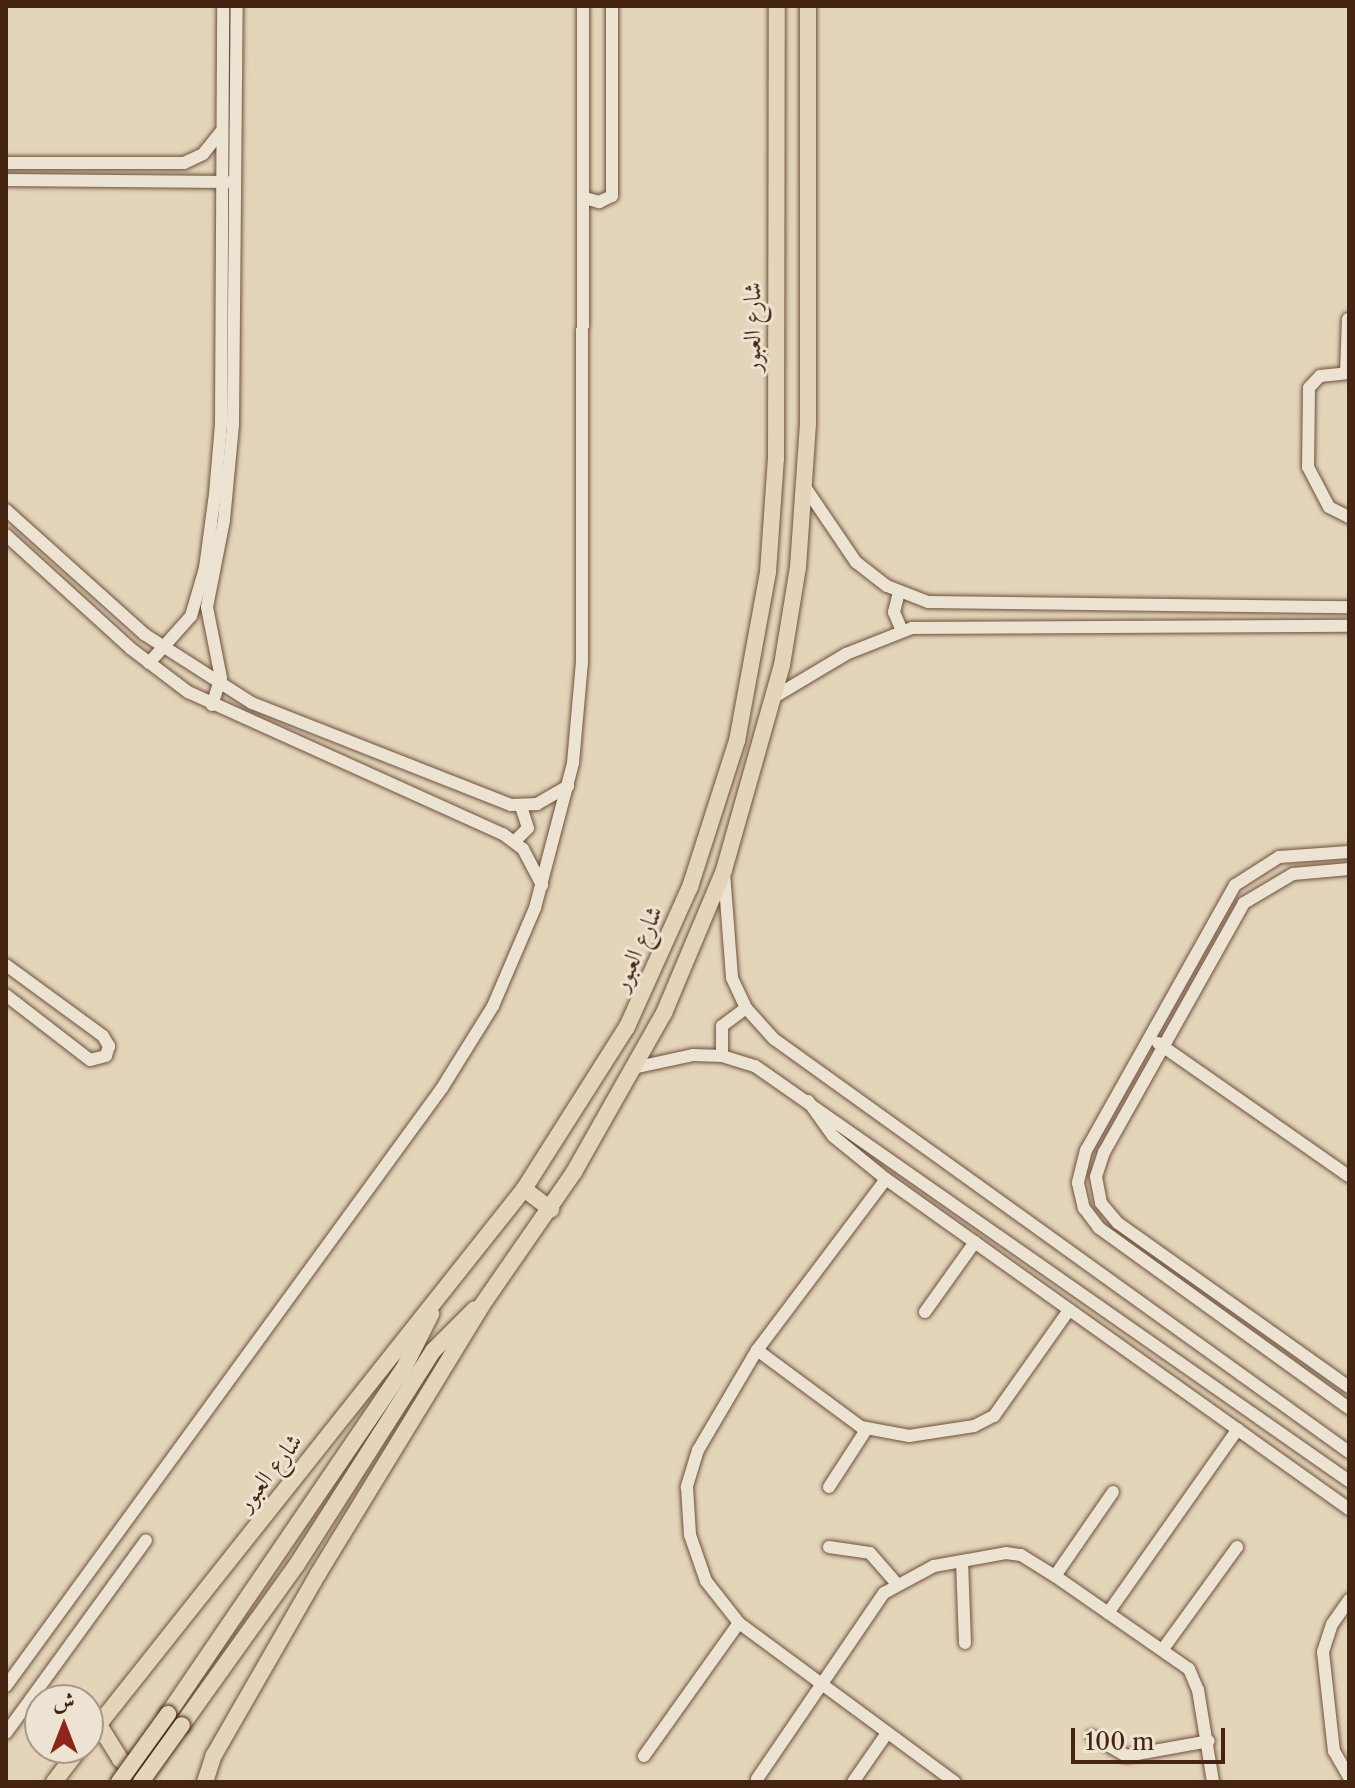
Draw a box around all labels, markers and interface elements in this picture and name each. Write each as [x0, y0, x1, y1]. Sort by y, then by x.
street label: شارع العبور [738, 282, 766, 372]
street label: شارع العبور [606, 901, 668, 995]
street label: شارع العبور [230, 1428, 308, 1516]
north arrow [24, 1684, 104, 1764]
text: ش [53, 1688, 75, 1715]
scale bar [1075, 1712, 1229, 1762]
text: 100 m [1085, 1727, 1154, 1756]

